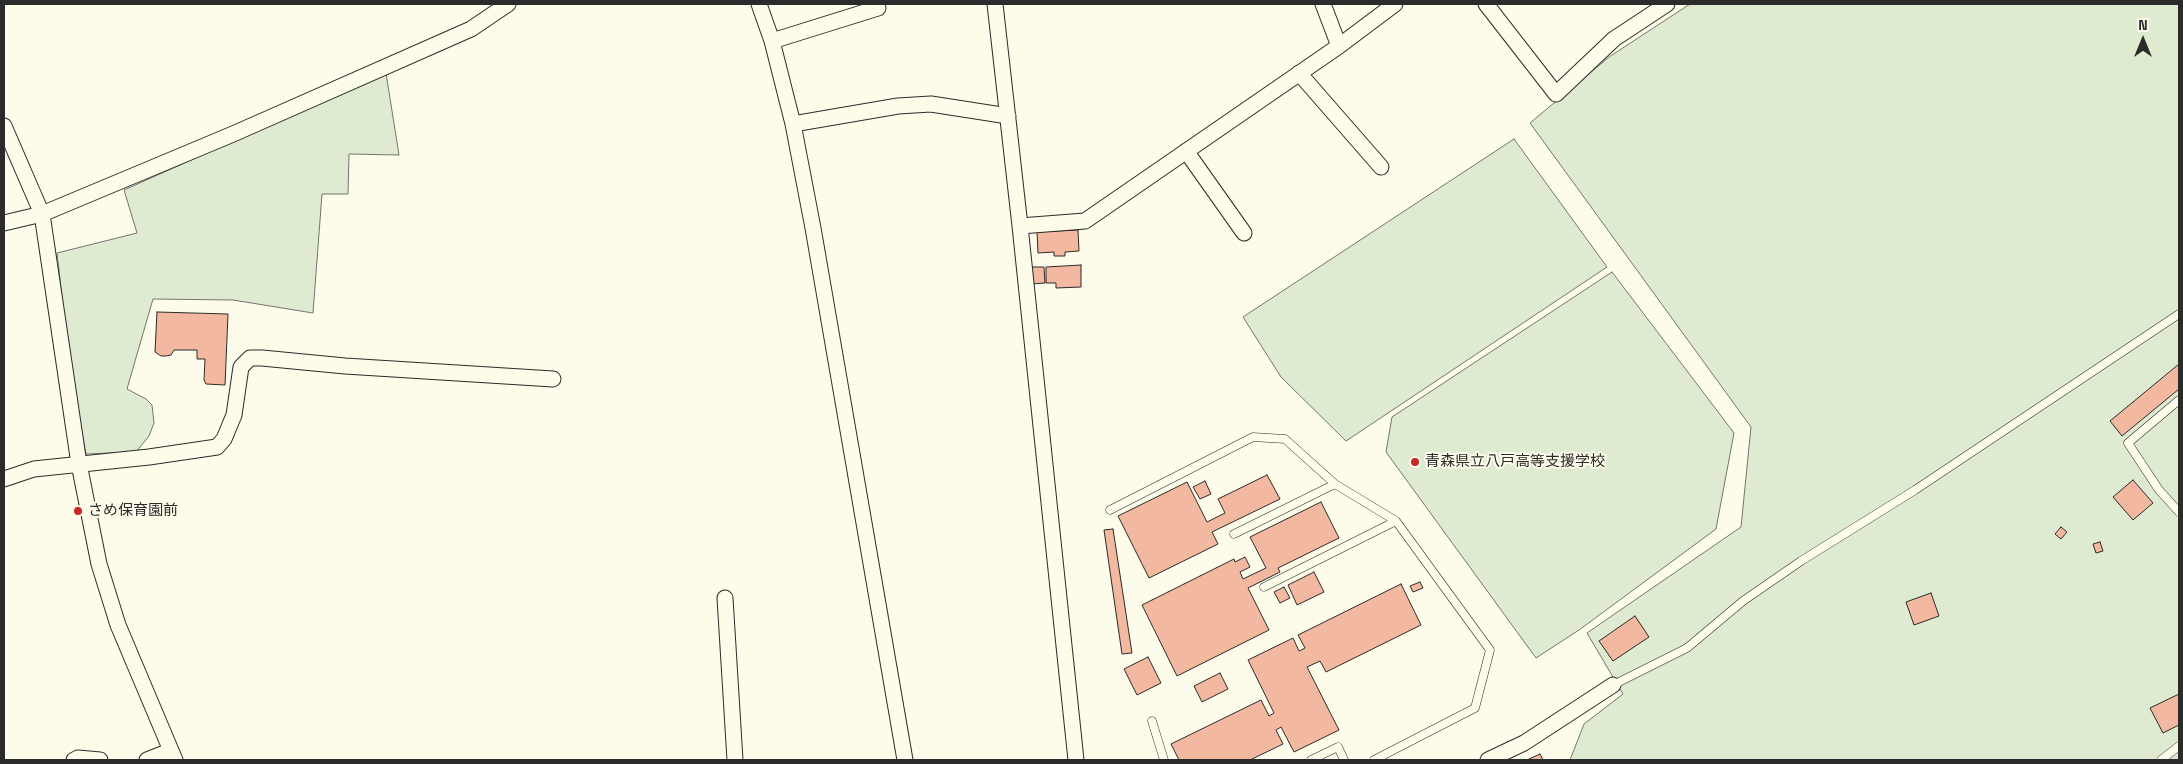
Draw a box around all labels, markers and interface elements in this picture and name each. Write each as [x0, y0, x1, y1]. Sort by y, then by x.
north arrow [2118, 15, 2168, 65]
text: N [2138, 16, 2148, 34]
place label: 青森県立八戸高等支援学校 [1425, 453, 1605, 471]
marker: 青森県立八戸高等支援学校 [1409, 456, 1421, 468]
place label: さめ保育園前 [88, 502, 178, 520]
marker: さめ保育園前 [72, 505, 84, 517]

